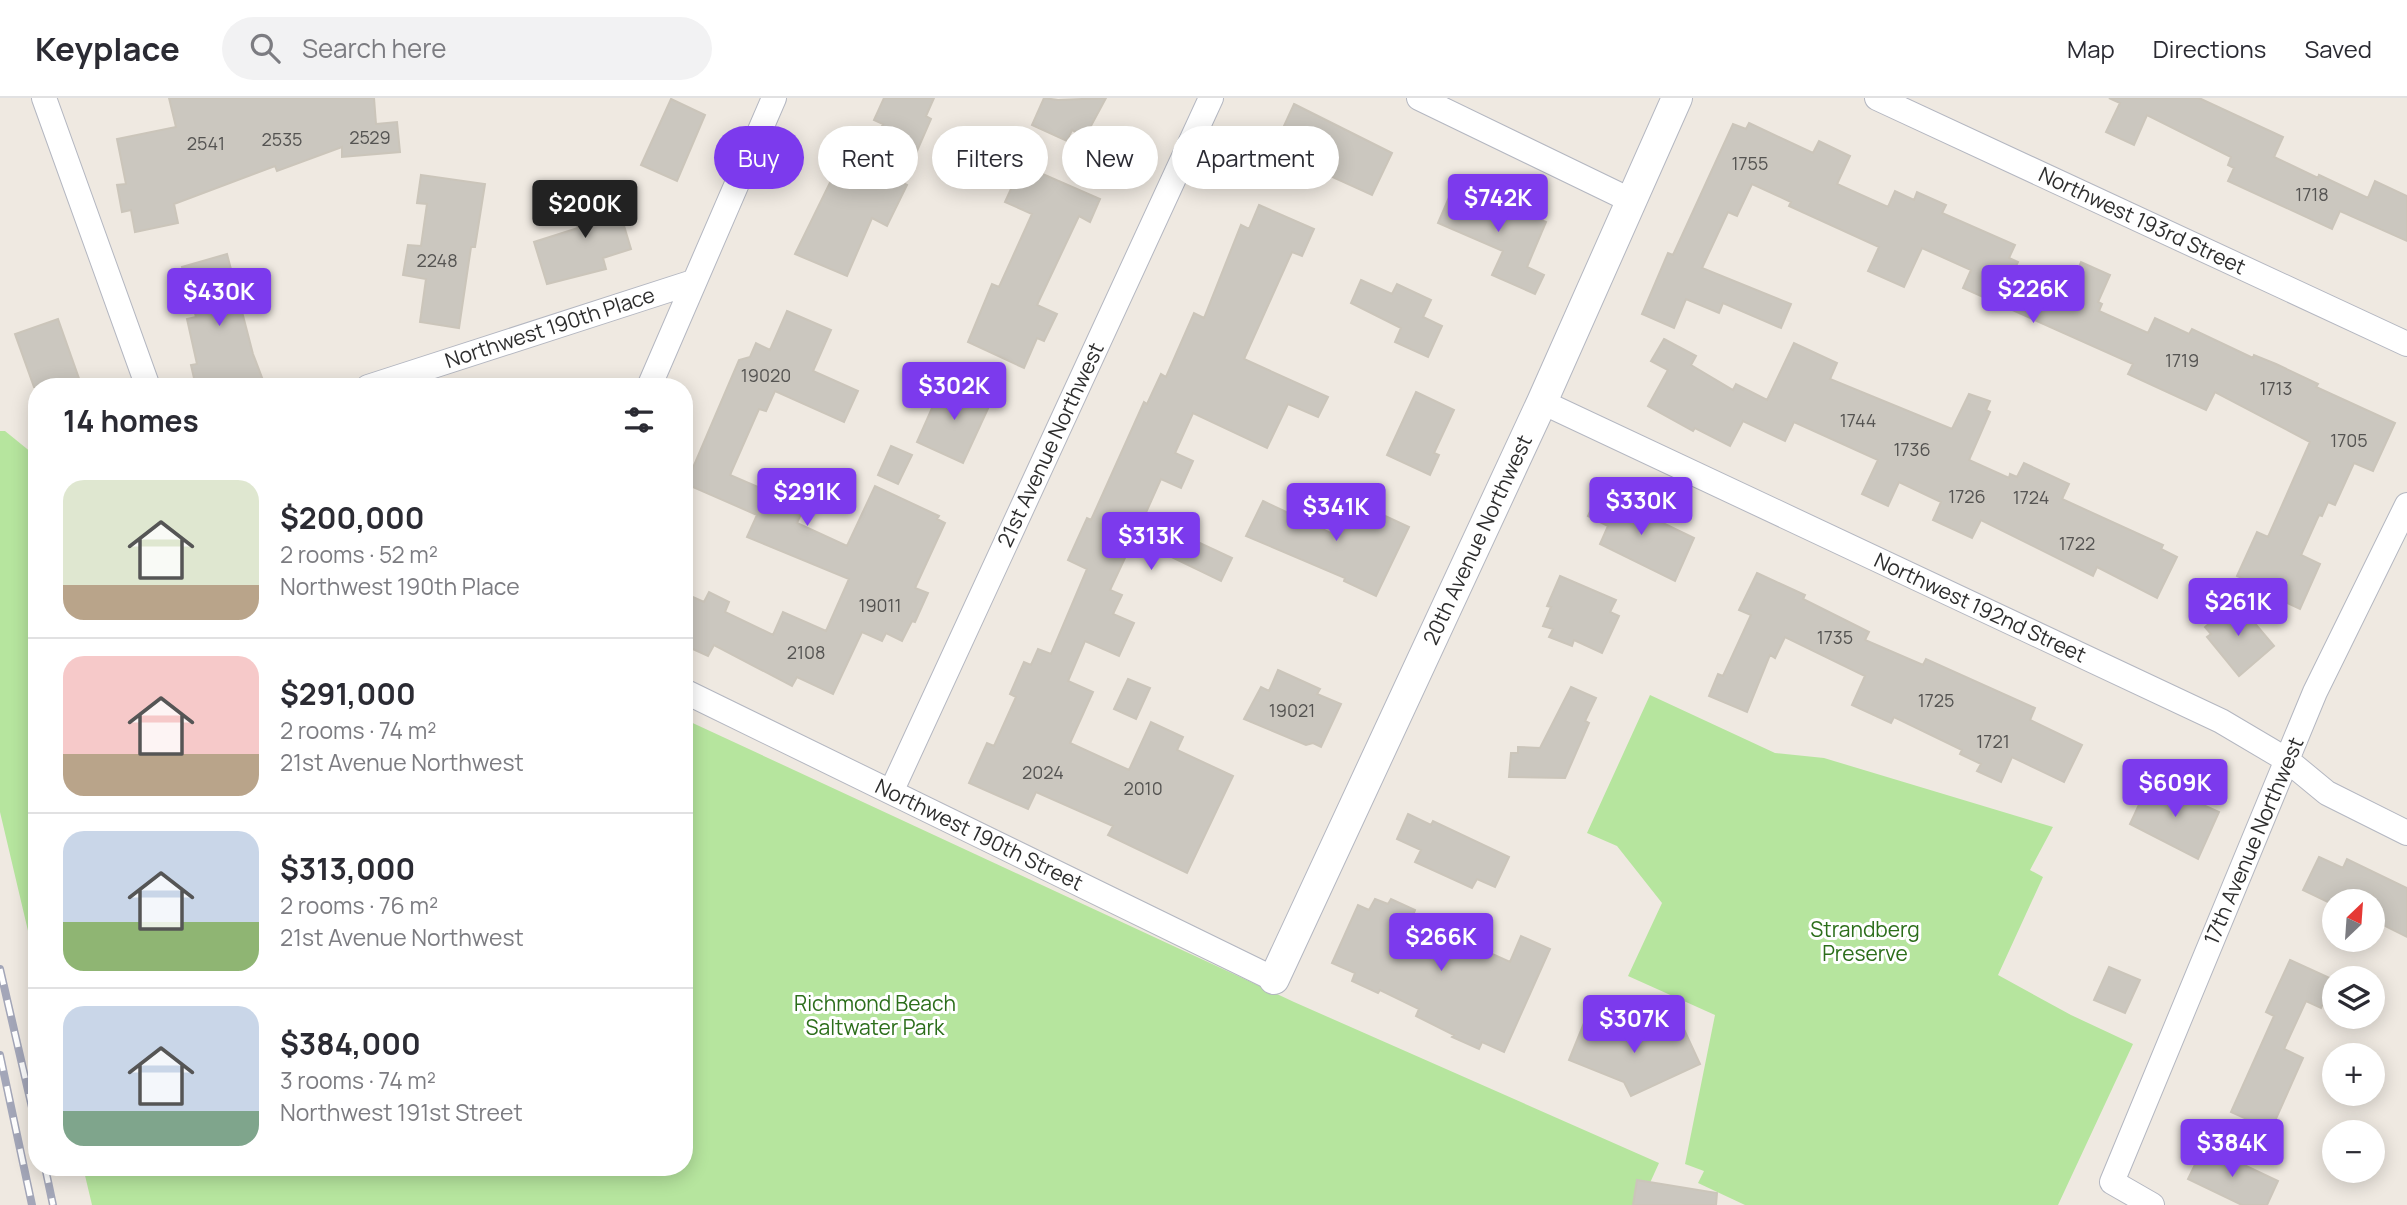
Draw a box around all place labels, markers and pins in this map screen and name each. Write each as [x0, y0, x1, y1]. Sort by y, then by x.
pin: $742K [1449, 174, 1547, 234]
pin: $200K [536, 180, 634, 240]
pin: $226K [1984, 266, 2082, 325]
pin: $430K [170, 268, 268, 328]
pin: $302K [905, 362, 1003, 422]
pin: $291K [758, 468, 856, 528]
pin: $330K [1592, 478, 1690, 537]
pin: $341K [1287, 484, 1385, 543]
pin: $313K [1102, 512, 1200, 572]
pin: $261K [2189, 578, 2287, 638]
pin: $609K [2126, 760, 2224, 819]
pin: $266K [1392, 914, 1490, 973]
pin: $307K [1585, 996, 1683, 1055]
pin: $384K [2183, 1119, 2281, 1179]

